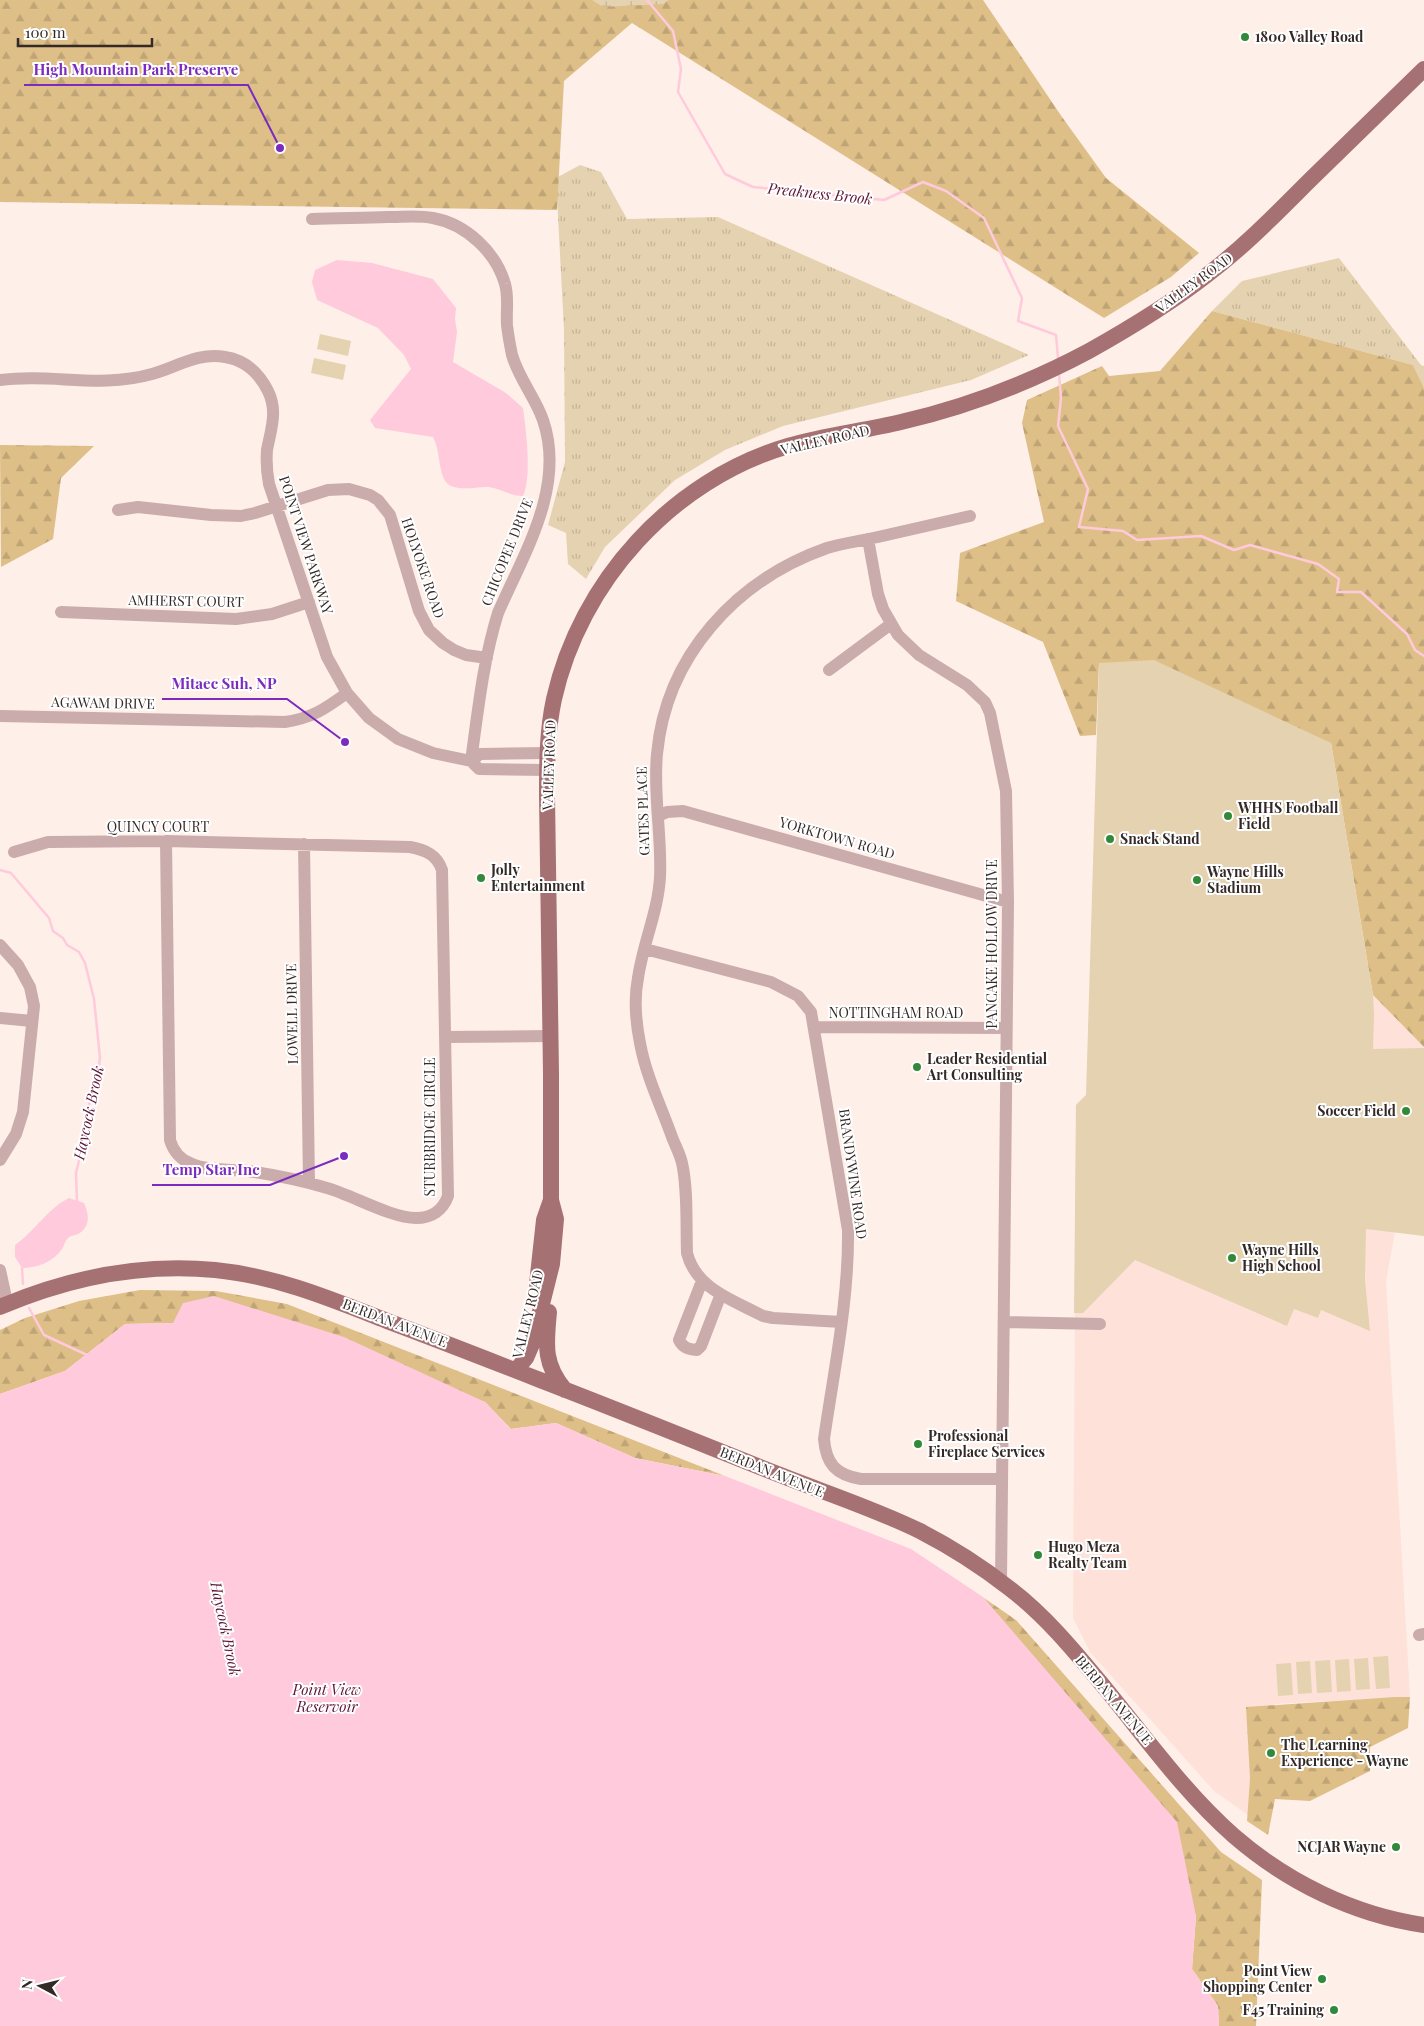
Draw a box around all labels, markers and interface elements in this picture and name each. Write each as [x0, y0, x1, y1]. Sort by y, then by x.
scale bar [18, 15, 151, 47]
text: 100 m [25, 22, 66, 42]
place label: 1800 Valley Road [1255, 27, 1364, 46]
marker: 1800 Valley Road [1239, 31, 1251, 43]
callout: High Mountain Park Preserve [24, 55, 248, 85]
text: High Mountain Park Preserve [34, 59, 239, 79]
water label: Preakness Brook [766, 177, 874, 208]
street label: VALLEY ROAD [1151, 248, 1236, 318]
street label: VALLEY ROAD [778, 420, 871, 459]
street label: POINT VIEW PARKWAY [275, 473, 338, 617]
street label: CHICOPEE DRIVE [476, 495, 537, 609]
street label: HOLYOKE ROAD [397, 515, 450, 621]
street label: AMHERST COURT [127, 590, 244, 611]
callout: Mitaec Suh, NP [162, 669, 287, 699]
text: Mitaec Suh, NP [171, 673, 277, 693]
street label: AGAWAM DRIVE [50, 692, 155, 713]
street label: VALLEY ROAD [537, 719, 560, 812]
street label: GATES PLACE [631, 766, 654, 856]
place label: WHHS Football Field [1237, 798, 1339, 833]
marker: WHHS Football Field [1222, 810, 1234, 822]
street label: YORKTOWN ROAD [776, 812, 897, 863]
street label: QUINCY COURT [107, 817, 210, 836]
place label: Snack Stand [1120, 829, 1200, 848]
marker: Snack Stand [1104, 833, 1116, 845]
street label: PANCAKE HOLLOW DRIVE [982, 859, 1001, 1029]
place label: Jolly Entertainment [490, 860, 585, 895]
place label: Wayne Hills Stadium [1206, 862, 1284, 897]
marker: Jolly Entertainment [475, 872, 487, 884]
marker: Wayne Hills Stadium [1191, 874, 1203, 886]
street label: LOWELL DRIVE [281, 963, 302, 1065]
street label: NOTTINGHAM ROAD [829, 1003, 963, 1022]
place label: Leader Residential Art Consulting [926, 1049, 1048, 1084]
street label: STURBRIDGE CIRCLE [420, 1057, 439, 1197]
marker: Leader Residential Art Consulting [911, 1061, 923, 1073]
water label: Haycock Brook [68, 1064, 108, 1163]
place label: Soccer Field [1317, 1101, 1397, 1120]
marker: Soccer Field [1400, 1105, 1412, 1117]
street label: BRANDYWINE ROAD [835, 1108, 872, 1240]
callout: Temp Star Inc [152, 1155, 270, 1185]
text: Temp Star Inc [162, 1159, 260, 1179]
place label: Wayne Hills High School [1241, 1240, 1321, 1275]
marker: Wayne Hills High School [1226, 1252, 1238, 1264]
street label: VALLEY ROAD [507, 1268, 548, 1361]
street label: BERDAN AVENUE [340, 1294, 450, 1351]
place label: Professional Fireplace Services [928, 1426, 1045, 1461]
marker: Professional Fireplace Services [912, 1438, 924, 1450]
street label: BERDAN AVENUE [717, 1442, 827, 1501]
place label: Hugo Meza Realty Team [1048, 1537, 1127, 1572]
marker: Hugo Meza Realty Team [1032, 1549, 1044, 1561]
water label: Haycock Brook [206, 1579, 246, 1678]
street label: BERDAN AVENUE [1071, 1651, 1157, 1748]
water label: Point View Reservoir [292, 1679, 361, 1716]
place label: The Learning Experience - Wayne [1281, 1735, 1409, 1770]
marker: The Learning Experience - Wayne [1265, 1747, 1277, 1759]
place label: NCJAR Wayne [1297, 1837, 1386, 1856]
marker: NCJAR Wayne [1390, 1841, 1402, 1853]
north arrow [15, 1961, 65, 2011]
place label: Point View Shopping Center [1203, 1961, 1313, 1996]
marker: Point View Shopping Center [1316, 1973, 1328, 1985]
text: N [17, 1978, 37, 1991]
place label: F45 Training [1242, 2000, 1324, 2019]
marker: F45 Training [1328, 2004, 1340, 2016]

